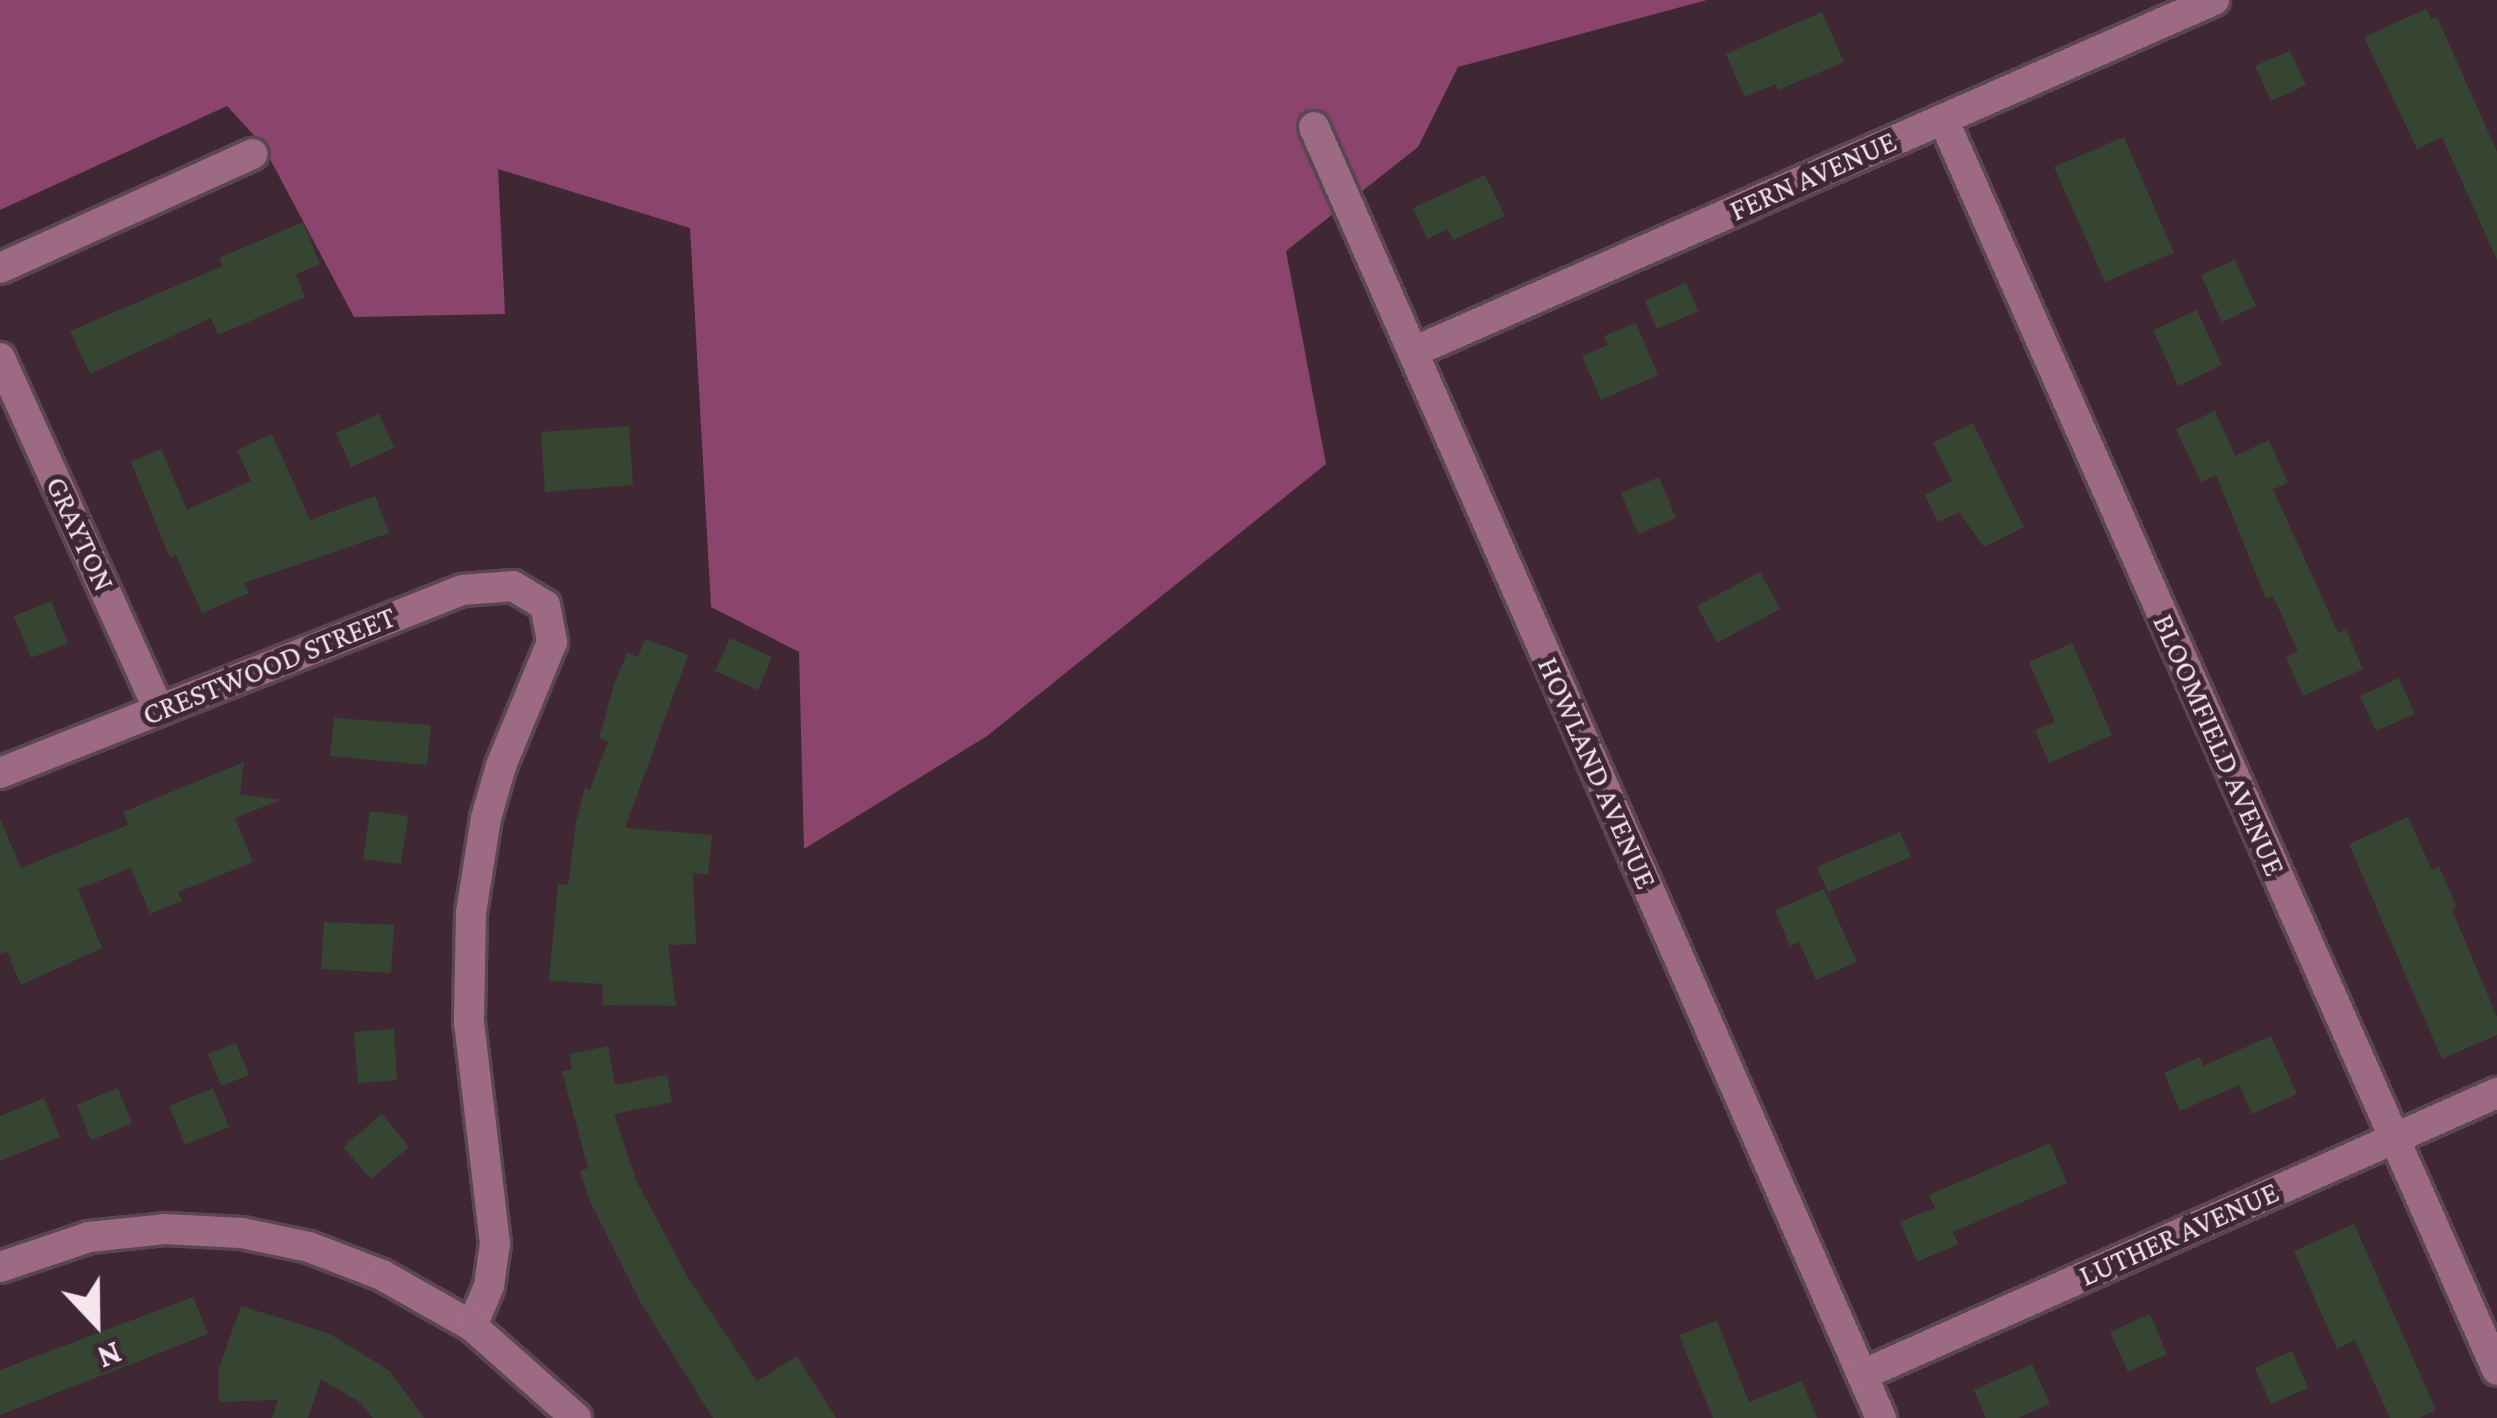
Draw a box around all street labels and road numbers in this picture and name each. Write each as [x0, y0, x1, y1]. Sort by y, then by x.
street label: FERN AVENUE [1724, 123, 1902, 229]
street label: GRAYTON [38, 471, 122, 597]
street label: CRESTWOOD STREET [137, 599, 401, 733]
street label: BLOOMFIELD AVENUE [2145, 609, 2293, 881]
street label: HOWLAND AVENUE [1530, 652, 1664, 894]
street label: LUTHER AVENUE [2074, 1174, 2284, 1294]

